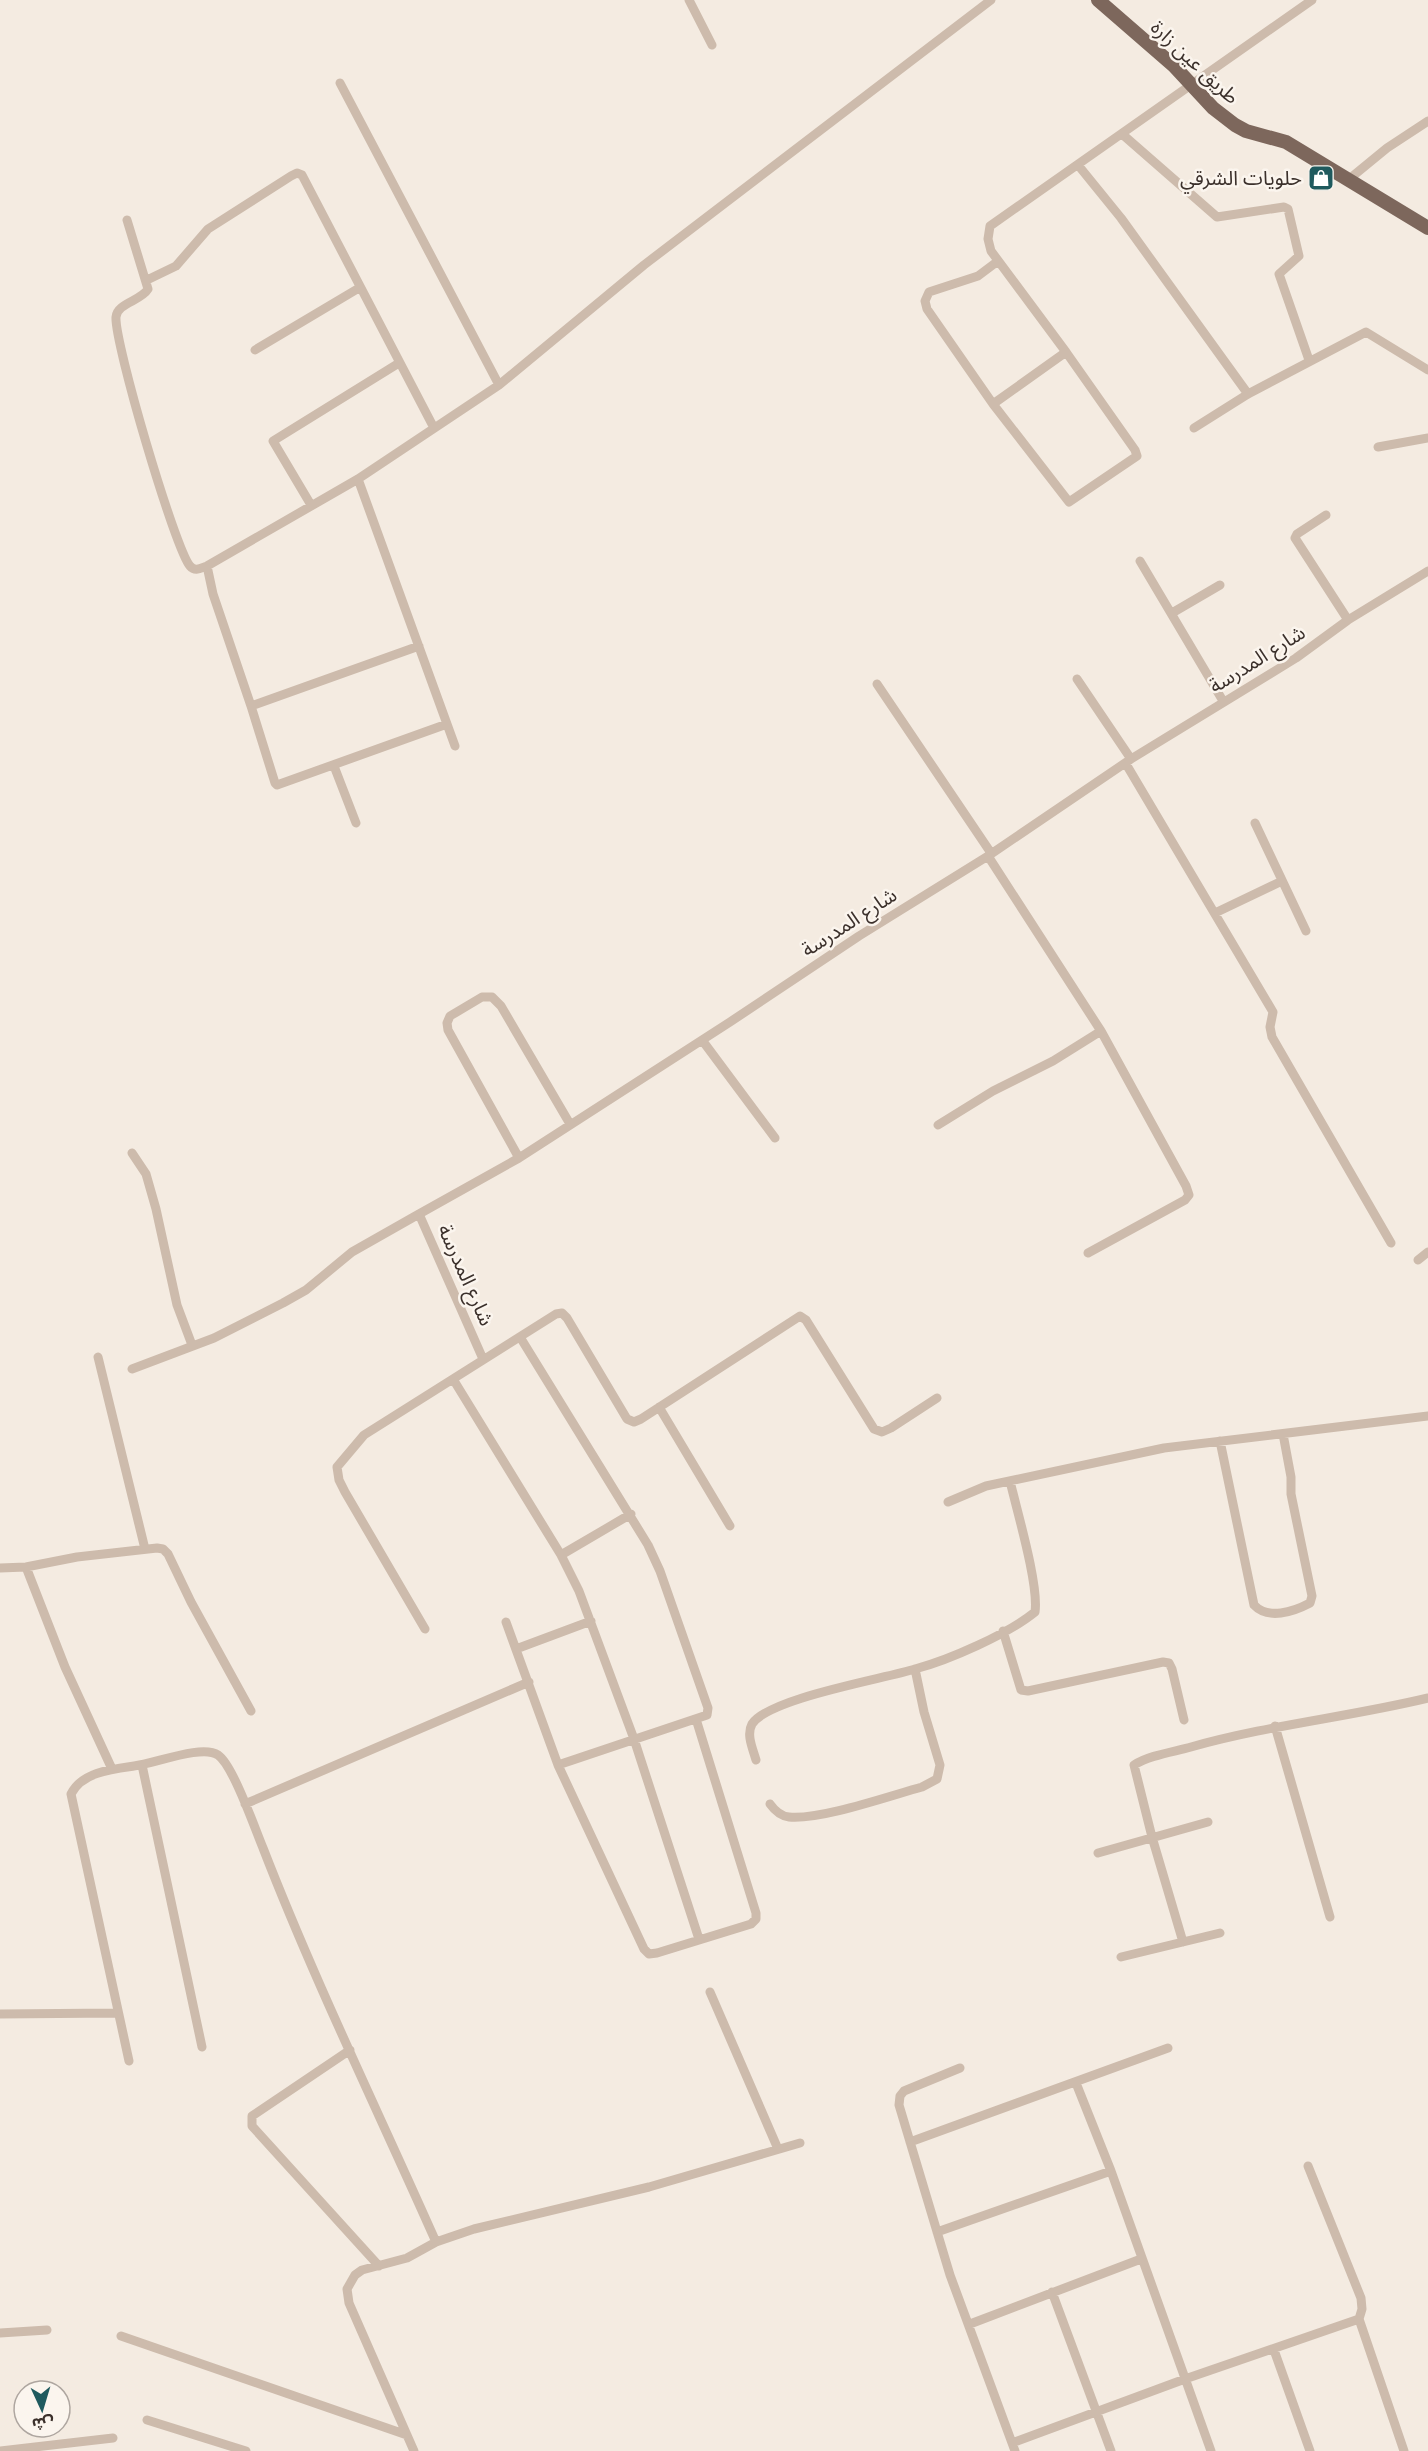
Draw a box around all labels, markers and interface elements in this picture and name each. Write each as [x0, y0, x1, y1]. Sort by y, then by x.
street label: طريق عين زارة [1145, 14, 1245, 110]
shop icon: حلويات الشرقي [1306, 163, 1336, 193]
place label: حلويات الشرقي [1180, 165, 1302, 194]
street label: شارع المدرسة [1204, 619, 1311, 700]
street label: شارع المدرسة [796, 882, 903, 964]
street label: شارع المدرسة [430, 1220, 500, 1331]
north arrow [12, 2379, 72, 2439]
text: ش [31, 2412, 55, 2435]

